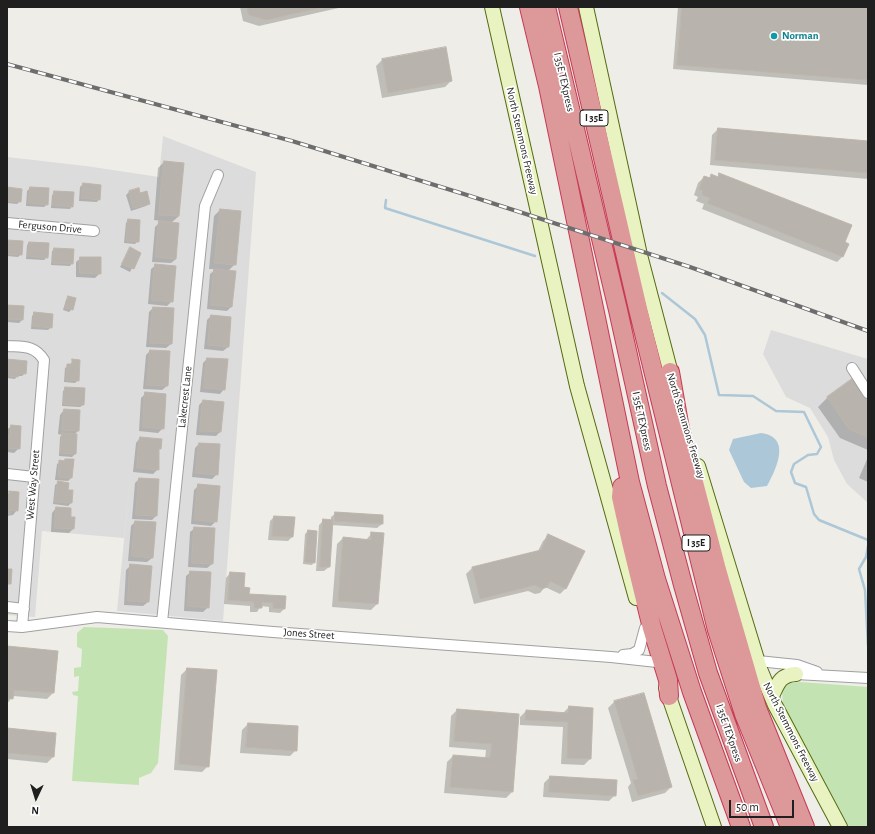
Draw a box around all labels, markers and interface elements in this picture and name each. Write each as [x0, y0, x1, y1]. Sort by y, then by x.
place label: Norman [782, 29, 819, 43]
marker: Norman [769, 31, 779, 41]
street label: I 35E TEXpress [551, 51, 577, 113]
street label: North Stemmons Freeway [503, 86, 541, 196]
road number: I 35E [580, 110, 608, 126]
street label: Ferguson Drive [18, 218, 82, 236]
street label: Lakecrest Lane [175, 365, 195, 429]
street label: North Stemmons Freeway [664, 371, 708, 481]
street label: I 35E TEXpress [629, 390, 655, 452]
street label: West Way Street [23, 449, 43, 521]
road number: I 35E [682, 535, 710, 551]
street label: Jones Street [283, 626, 335, 642]
street label: North Stemmons Freeway [760, 680, 822, 784]
street label: I 35E TEXpress [713, 702, 745, 764]
north arrow [16, 778, 56, 818]
scale bar [731, 792, 796, 818]
text: 50 m [736, 801, 759, 813]
text: N [31, 805, 39, 816]

